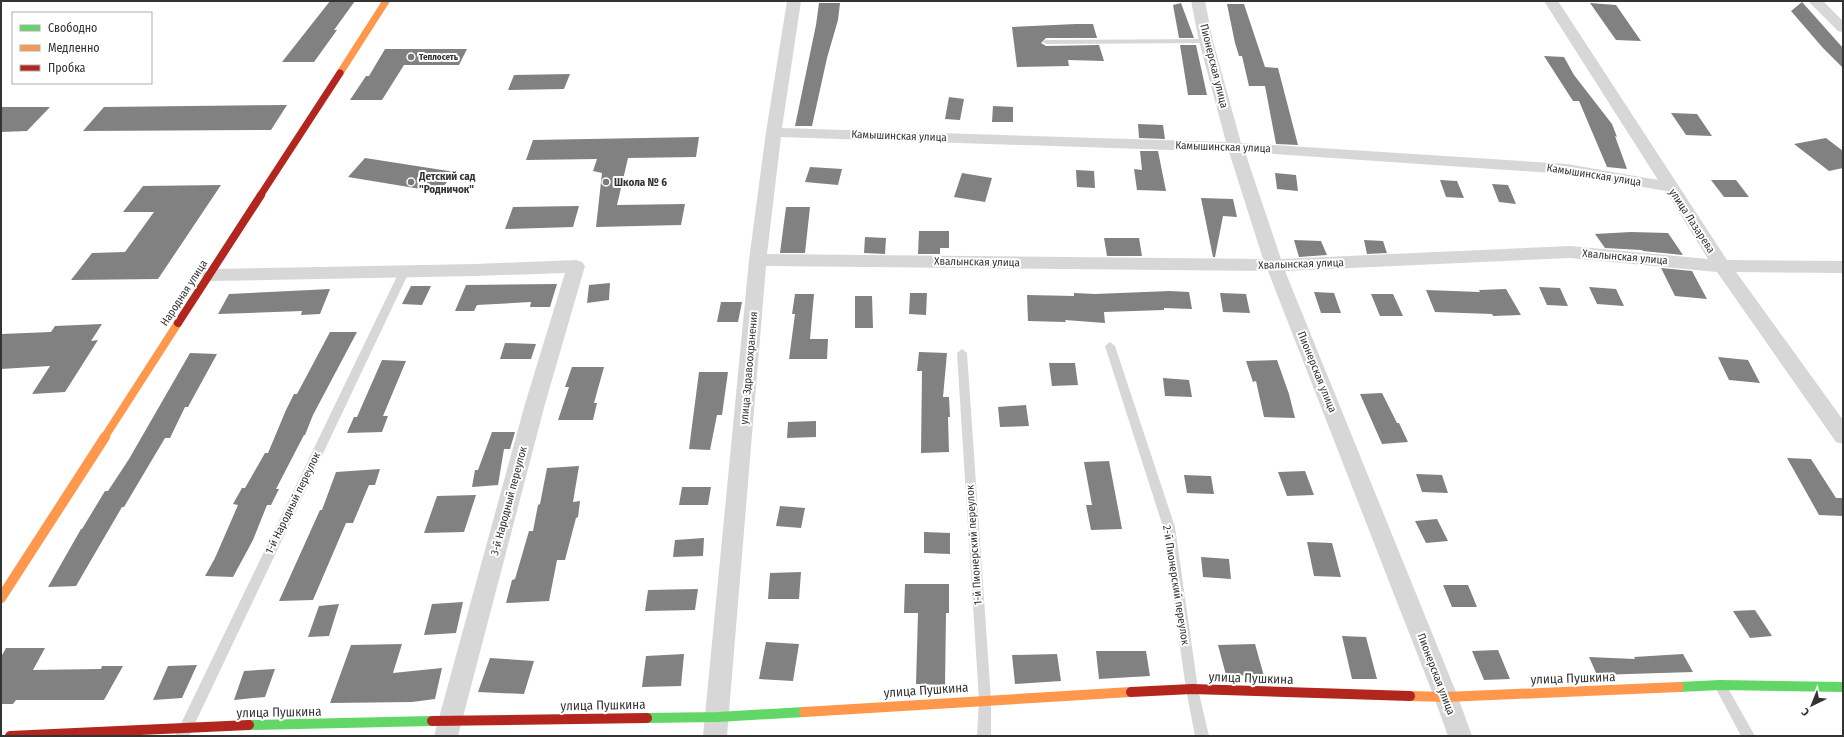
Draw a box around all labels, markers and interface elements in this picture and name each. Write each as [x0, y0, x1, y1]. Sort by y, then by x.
legend [12, 12, 152, 84]
text: Свободно [48, 21, 97, 35]
street label: Пионерская улица [1197, 23, 1231, 109]
text: Медленно [48, 41, 100, 55]
marker: Теплосеть [406, 52, 416, 62]
place label: Теплосеть [419, 52, 459, 62]
text: Пробка [48, 61, 86, 75]
street label: Камышинская улица [851, 128, 947, 144]
street label: Камышинская улица [1175, 139, 1271, 155]
street label: Камышинская улица [1546, 161, 1642, 189]
place label: Детский сад "Родничок" [418, 170, 476, 196]
place label: Школа № 6 [614, 176, 667, 189]
marker: Детский сад "Родничок" [406, 177, 416, 187]
marker: Школа № 6 [601, 177, 611, 187]
street label: улица Лазарева [1666, 186, 1718, 256]
street label: Хвалынская улица [1582, 247, 1668, 267]
street label: Хвалынская улица [934, 255, 1020, 269]
street label: Хвалынская улица [1258, 256, 1344, 272]
street label: Народная улица [158, 258, 210, 328]
street label: улица Здравоохранения [738, 311, 760, 425]
street label: Пионерская улица [1295, 330, 1339, 414]
street label: 3-й Народный переулок [488, 444, 530, 557]
street label: 1-й Народный переулок [263, 449, 324, 556]
street label: 1-й Пионерский переулок [963, 484, 985, 606]
street label: 2-й Пионерский переулок [1160, 524, 1192, 647]
street label: Пионерская улица [1414, 631, 1458, 717]
street label: улица Пушкина [1208, 669, 1294, 687]
street label: улица Пушкина [1530, 669, 1616, 687]
street label: улица Пушкина [883, 680, 969, 700]
north arrow [1792, 685, 1832, 725]
street label: улица Пушкина [560, 697, 646, 713]
street label: улица Пушкина [236, 704, 322, 720]
text: С [1799, 705, 1812, 719]

